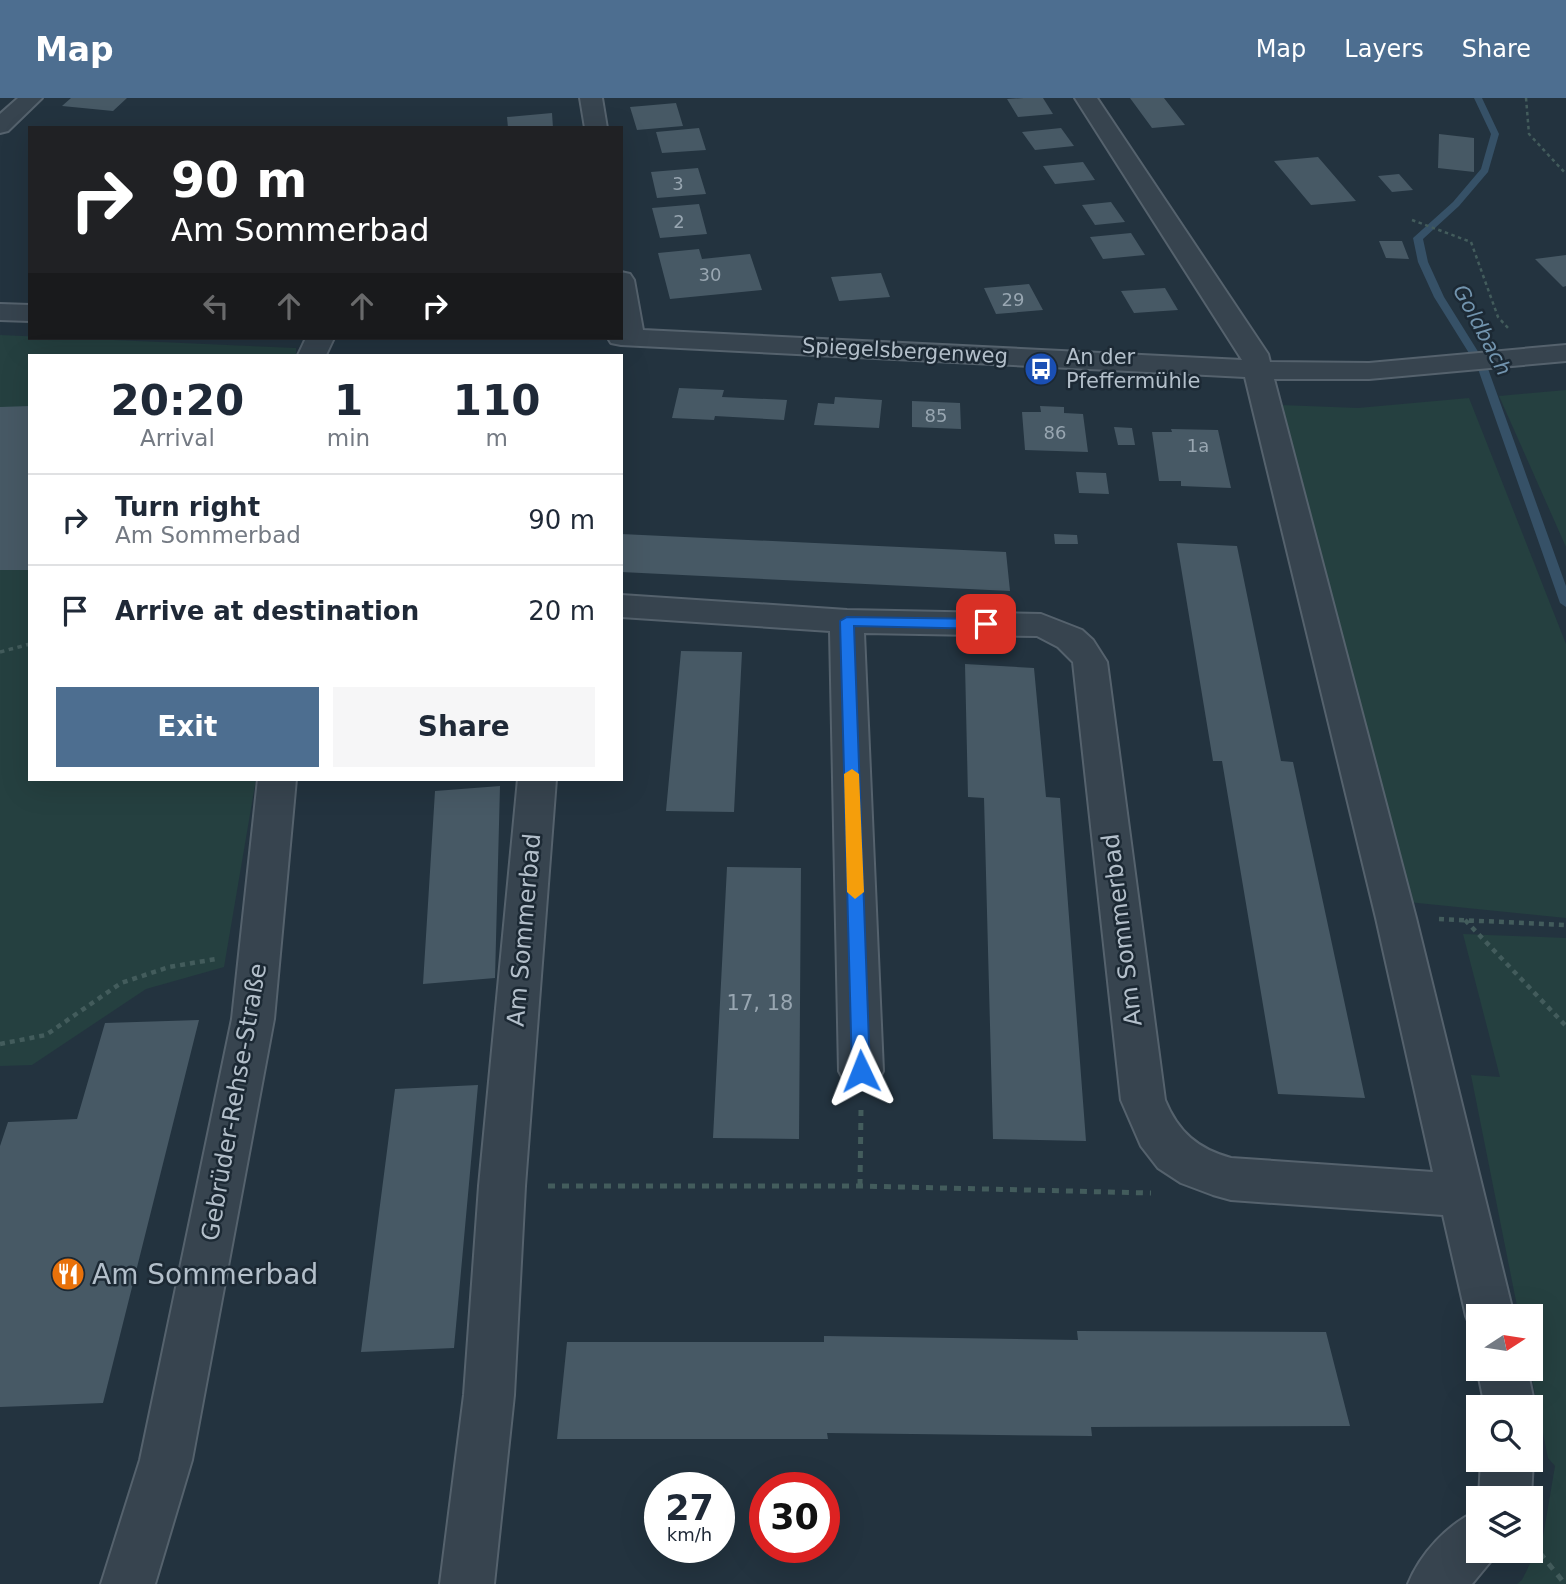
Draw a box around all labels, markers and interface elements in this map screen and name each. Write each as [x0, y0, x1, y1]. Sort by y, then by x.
text: Map [35, 30, 114, 69]
text: Map [1256, 35, 1306, 63]
text: Layers [1344, 35, 1424, 63]
text: Share [1462, 35, 1531, 63]
text: 90 m [171, 152, 307, 209]
icon: right [56, 154, 147, 245]
house number: 3 [672, 173, 684, 194]
text: Am Sommerbad [171, 211, 430, 249]
house number: 2 [673, 211, 685, 232]
house number: 30 [699, 264, 721, 285]
water label: Goldbach [1448, 281, 1516, 379]
icon: left [197, 287, 235, 325]
icon: ahead [270, 287, 308, 325]
icon: ahead [343, 287, 381, 325]
icon: right [416, 287, 454, 325]
house number: 29 [1002, 289, 1024, 310]
street label: Spiegelsbergenweg [802, 334, 1008, 368]
place label: An der Pfeffermühle [1066, 345, 1200, 393]
bus stop icon: An der Pfeffermühle [1022, 350, 1060, 388]
text: 20:20 [111, 376, 244, 425]
text: 1 [334, 376, 363, 425]
text: 110 [453, 376, 540, 425]
house number: 85 [925, 405, 947, 426]
house number: 86 [1044, 422, 1066, 443]
text: Arrival [140, 425, 215, 451]
text: min [327, 425, 370, 451]
text: m [485, 425, 508, 451]
house number: 1a [1187, 435, 1209, 456]
text: Turn right [115, 492, 260, 522]
icon: right [56, 501, 94, 539]
text: 90 m [528, 505, 595, 535]
text: Am Sommerbad [115, 522, 301, 548]
icon: arrive [56, 592, 94, 630]
pin [956, 594, 1016, 654]
text: Arrive at destination [115, 596, 419, 626]
text: 20 m [528, 596, 595, 626]
icon: arrive [967, 605, 1005, 643]
button: Exit [56, 687, 319, 767]
button: Share [333, 687, 595, 767]
street label: Am Sommerbad [502, 832, 546, 1028]
street label: Am Sommerbad [1096, 832, 1148, 1028]
street label: Gebrüder-Rehse-Straße [196, 961, 272, 1243]
house number: 17, 18 [727, 991, 793, 1015]
position arrow [824, 1034, 898, 1108]
restaurant icon: Am Sommerbad [49, 1255, 87, 1293]
place label: Am Sommerbad [92, 1258, 318, 1291]
north arrow [1466, 1304, 1544, 1381]
map controls [1466, 1304, 1543, 1563]
button: search [1466, 1395, 1543, 1472]
speed limit sign: 30 [749, 1472, 840, 1563]
button: layers [1466, 1486, 1543, 1563]
text: 27 [665, 1488, 714, 1528]
text: km/h [667, 1524, 712, 1545]

